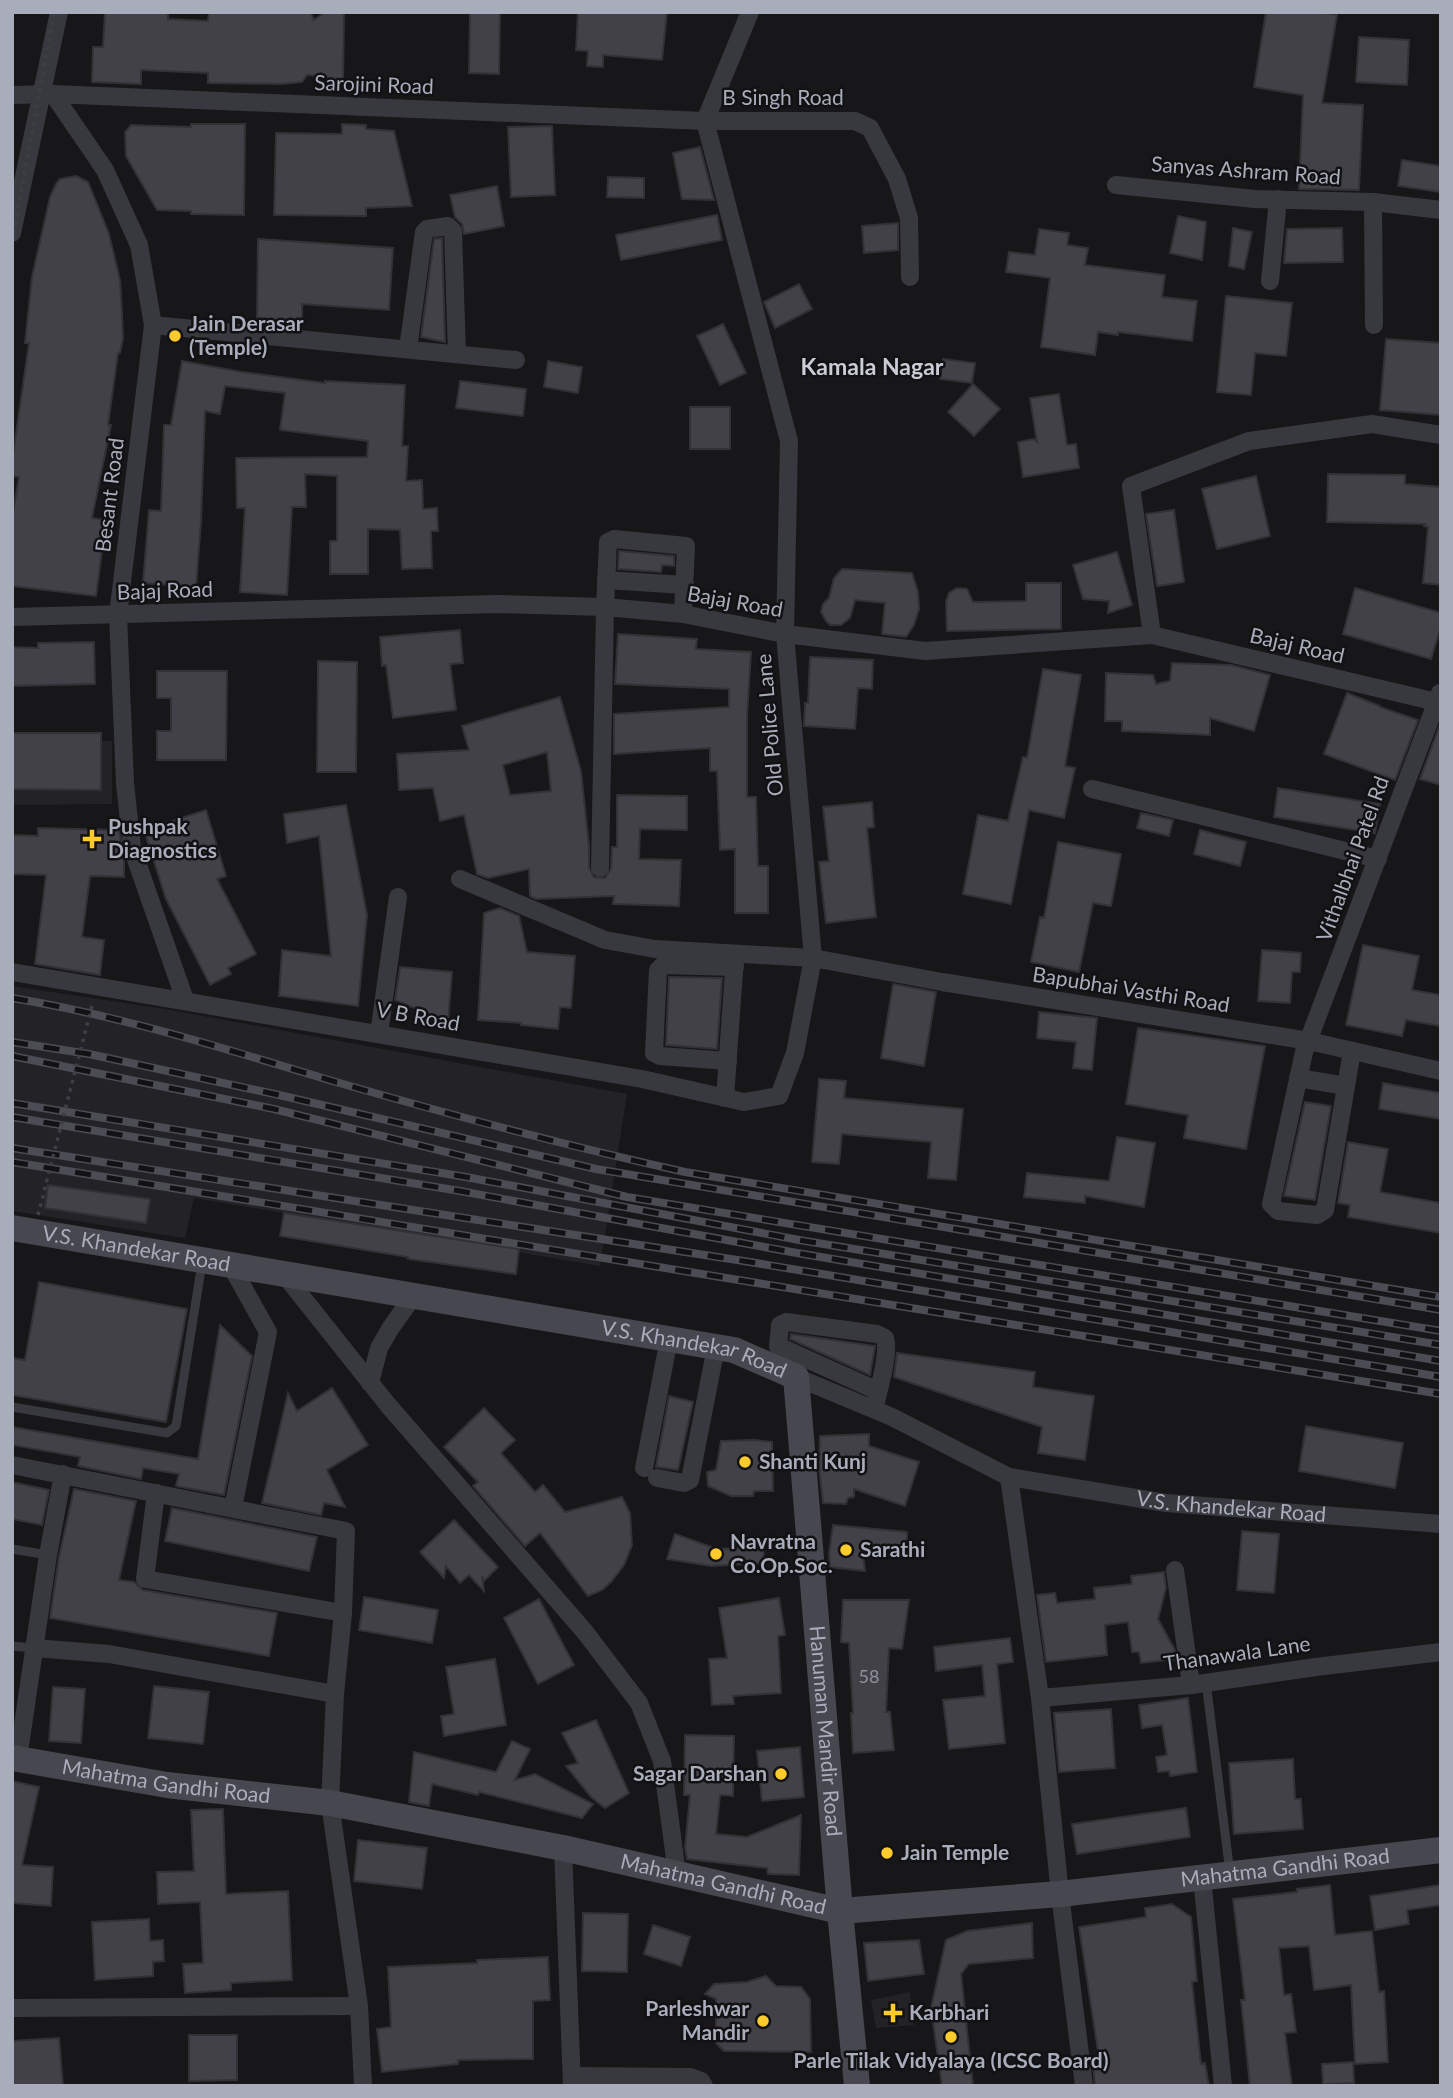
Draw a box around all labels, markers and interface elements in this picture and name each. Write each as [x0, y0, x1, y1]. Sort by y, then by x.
street label: Sarojini Road [314, 69, 434, 98]
street label: B Singh Road [722, 84, 844, 109]
street label: Sanyas Ashram Road [1150, 150, 1342, 189]
place label: Jain Derasar (Temple) [189, 310, 304, 359]
marker: Jain Derasar (Temple) [167, 328, 183, 344]
district label: Kamala Nagar [801, 352, 944, 380]
street label: Besant Road [89, 436, 128, 553]
street label: Bajaj Road [116, 575, 214, 604]
street label: Bajaj Road [686, 580, 785, 621]
street label: Bajaj Road [1248, 622, 1347, 668]
street label: Old Police Lane [750, 653, 787, 797]
street label: Vithalbhai Patel Rd [1310, 772, 1393, 945]
place label: Pushpak Diagnostics [108, 813, 217, 862]
marker: Pushpak Diagnostics [82, 829, 102, 849]
street label: Bapubhai Vasthi Road [1031, 961, 1232, 1016]
street label: V B Road [375, 996, 462, 1035]
street label: V.S. Khandekar Road [41, 1219, 232, 1276]
street label: V.S. Khandekar Road [600, 1314, 791, 1382]
place label: Shanti Kunj [759, 1448, 866, 1473]
marker: Shanti Kunj [737, 1454, 753, 1470]
street label: V.S. Khandekar Road [1135, 1484, 1327, 1526]
place label: Navratna Co.Op.Soc. [730, 1528, 833, 1577]
place label: Sarathi [860, 1536, 925, 1561]
marker: Sarathi [838, 1542, 854, 1558]
marker: Navratna Co.Op.Soc. [708, 1546, 724, 1562]
street label: Hanuman Mandir Road [806, 1624, 848, 1837]
street label: Thanawala Lane [1162, 1630, 1312, 1675]
house number: 58 [859, 1665, 879, 1687]
street label: Mahatma Gandhi Road [60, 1753, 272, 1807]
place label: Sagar Darshan [633, 1760, 767, 1785]
marker: Sagar Darshan [773, 1766, 789, 1782]
place label: Jain Temple [901, 1839, 1009, 1864]
street label: Mahatma Gandhi Road [1179, 1842, 1391, 1891]
marker: Jain Temple [879, 1845, 895, 1861]
street label: Mahatma Gandhi Road [618, 1847, 829, 1918]
place label: Parleshwar Mandir [645, 1995, 749, 2044]
place label: Karbhari [909, 1999, 989, 2024]
marker: Karbhari [883, 2003, 903, 2023]
marker: Parleshwar Mandir [755, 2013, 771, 2029]
marker: Parle Tilak Vidyalaya (ICSC Board) [943, 2029, 959, 2045]
place label: Parle Tilak Vidyalaya (ICSC Board) [794, 2047, 1108, 2072]

